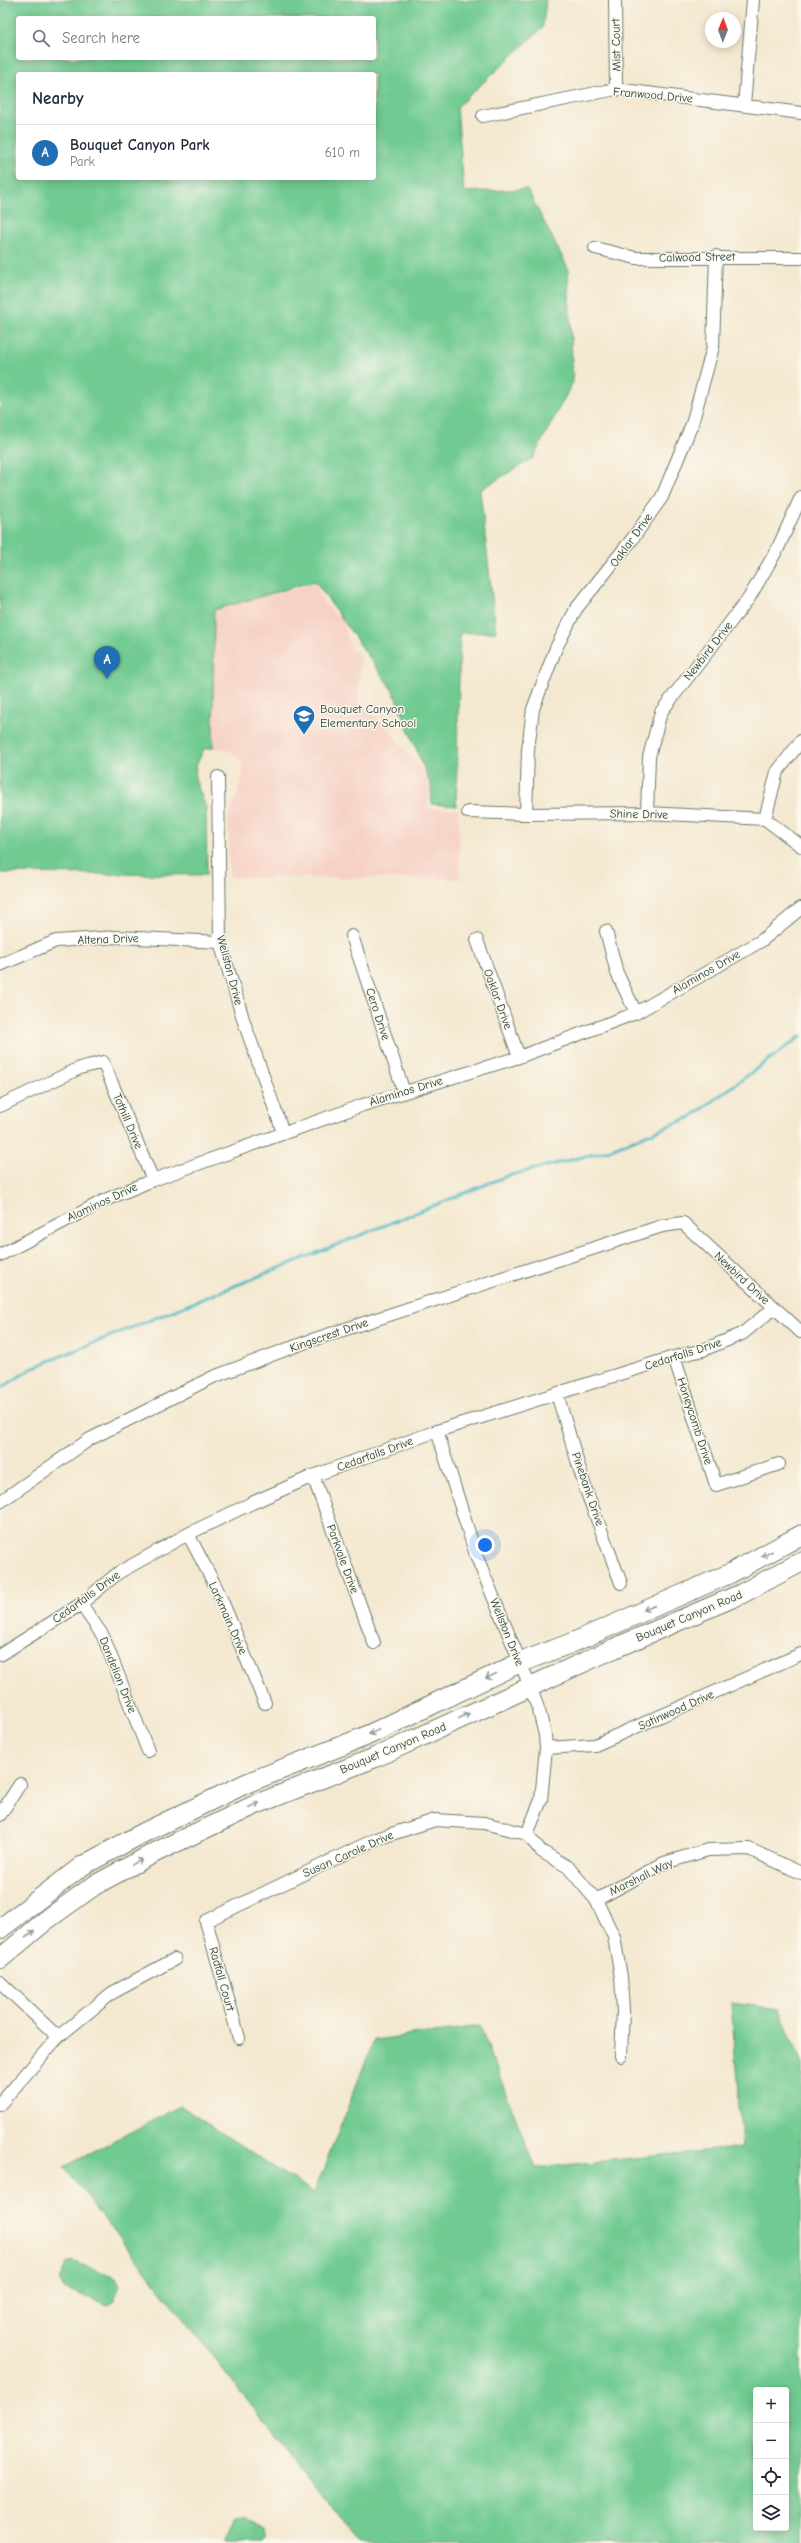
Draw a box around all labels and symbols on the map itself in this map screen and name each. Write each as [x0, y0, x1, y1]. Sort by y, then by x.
north arrow [705, 12, 741, 48]
street label: Mist Court [609, 18, 623, 72]
street label: Franwood Drive [612, 85, 694, 105]
street label: Calwood Street [659, 249, 736, 265]
street label: Oaklar Drive [607, 510, 655, 570]
street label: Newbird Drive [681, 619, 735, 683]
pin: A [94, 646, 120, 679]
place label: Bouquet Canyon Elementary School [320, 702, 416, 730]
school or university icon: Bouquet Canyon Elementary School [291, 703, 317, 736]
street label: Shine Drive [610, 806, 668, 822]
street label: Altena Drive [77, 931, 139, 947]
street label: Wellston Drive [214, 934, 246, 1006]
street label: Alaminos Drive [670, 947, 742, 997]
street label: Oaklar Drive [481, 967, 515, 1031]
street label: Cero Drive [363, 986, 393, 1042]
street label: Alaminos Drive [368, 1073, 444, 1109]
street label: Tothill Drive [110, 1091, 146, 1151]
street label: Alaminos Drive [65, 1180, 139, 1224]
street label: Newbird Drive [711, 1249, 773, 1307]
street label: Kingscrest Drive [288, 1315, 370, 1355]
street label: Cedarfalls Drive [643, 1335, 723, 1373]
street label: Honeycomb Drive [674, 1375, 716, 1467]
street label: Cedarfalls Drive [335, 1434, 415, 1474]
street label: Pinebank Drive [569, 1450, 607, 1528]
street label: Parkvale Drive [324, 1523, 362, 1595]
your location [475, 1535, 495, 1555]
one-way arrow [761, 1550, 773, 1558]
street label: Cedarfalls Drive [49, 1568, 123, 1626]
street label: Larkmain Drive [206, 1580, 250, 1656]
street label: Bouquet Canyon Road [634, 1587, 744, 1645]
street label: Wellston Drive [487, 1596, 527, 1668]
one-way arrow [643, 1605, 655, 1612]
street label: Dandelion Drive [96, 1635, 140, 1715]
one-way arrow [485, 1673, 497, 1680]
street label: Satinwood Drive [636, 1687, 716, 1733]
one-way arrow [458, 1712, 470, 1720]
street label: Bouquet Canyon Road [338, 1719, 448, 1777]
one-way arrow [368, 1729, 380, 1736]
one-way arrow [248, 1801, 260, 1808]
street label: Susan Carole Drive [301, 1828, 395, 1880]
street label: Marshall Way [607, 1855, 676, 1898]
one-way arrow [131, 1858, 143, 1865]
one-way arrow [24, 1930, 35, 1939]
street label: Radfall Court [206, 1945, 238, 2013]

